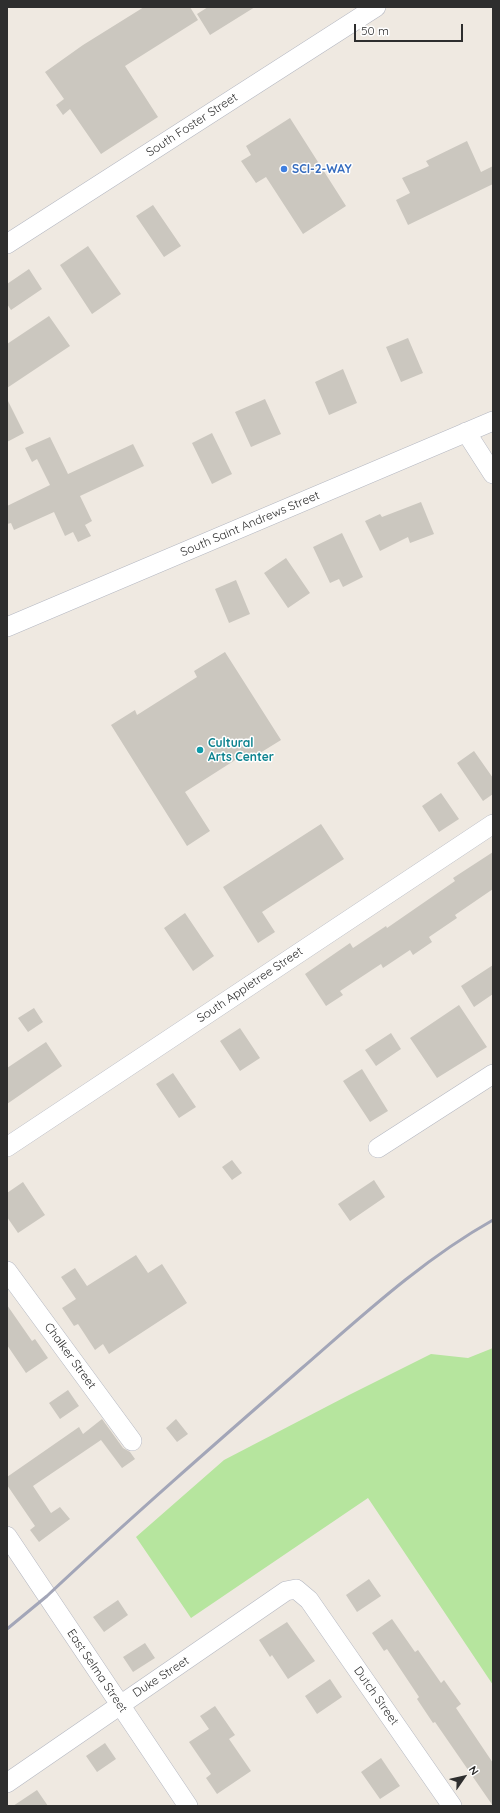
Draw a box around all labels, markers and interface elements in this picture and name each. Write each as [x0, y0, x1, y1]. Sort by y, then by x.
scale bar [356, 16, 465, 42]
text: 50 m [361, 23, 389, 38]
street label: South Foster Street [144, 90, 240, 160]
place label: SCI-2-WAY [292, 162, 352, 176]
marker: SCI-2-WAY [279, 164, 289, 174]
street label: South Saint Andrews Street [178, 488, 322, 560]
place label: Cultural Arts Center [208, 736, 274, 764]
marker: Cultural Arts Center [195, 745, 205, 755]
street label: South Appletree Street [194, 944, 306, 1026]
street label: Chalker Street [41, 1320, 99, 1392]
street label: East Selma Street [64, 1627, 130, 1715]
street label: Duke Street [130, 1653, 192, 1701]
street label: Dutch Street [350, 1664, 402, 1728]
north arrow [444, 1757, 484, 1797]
text: N [466, 1763, 482, 1778]

